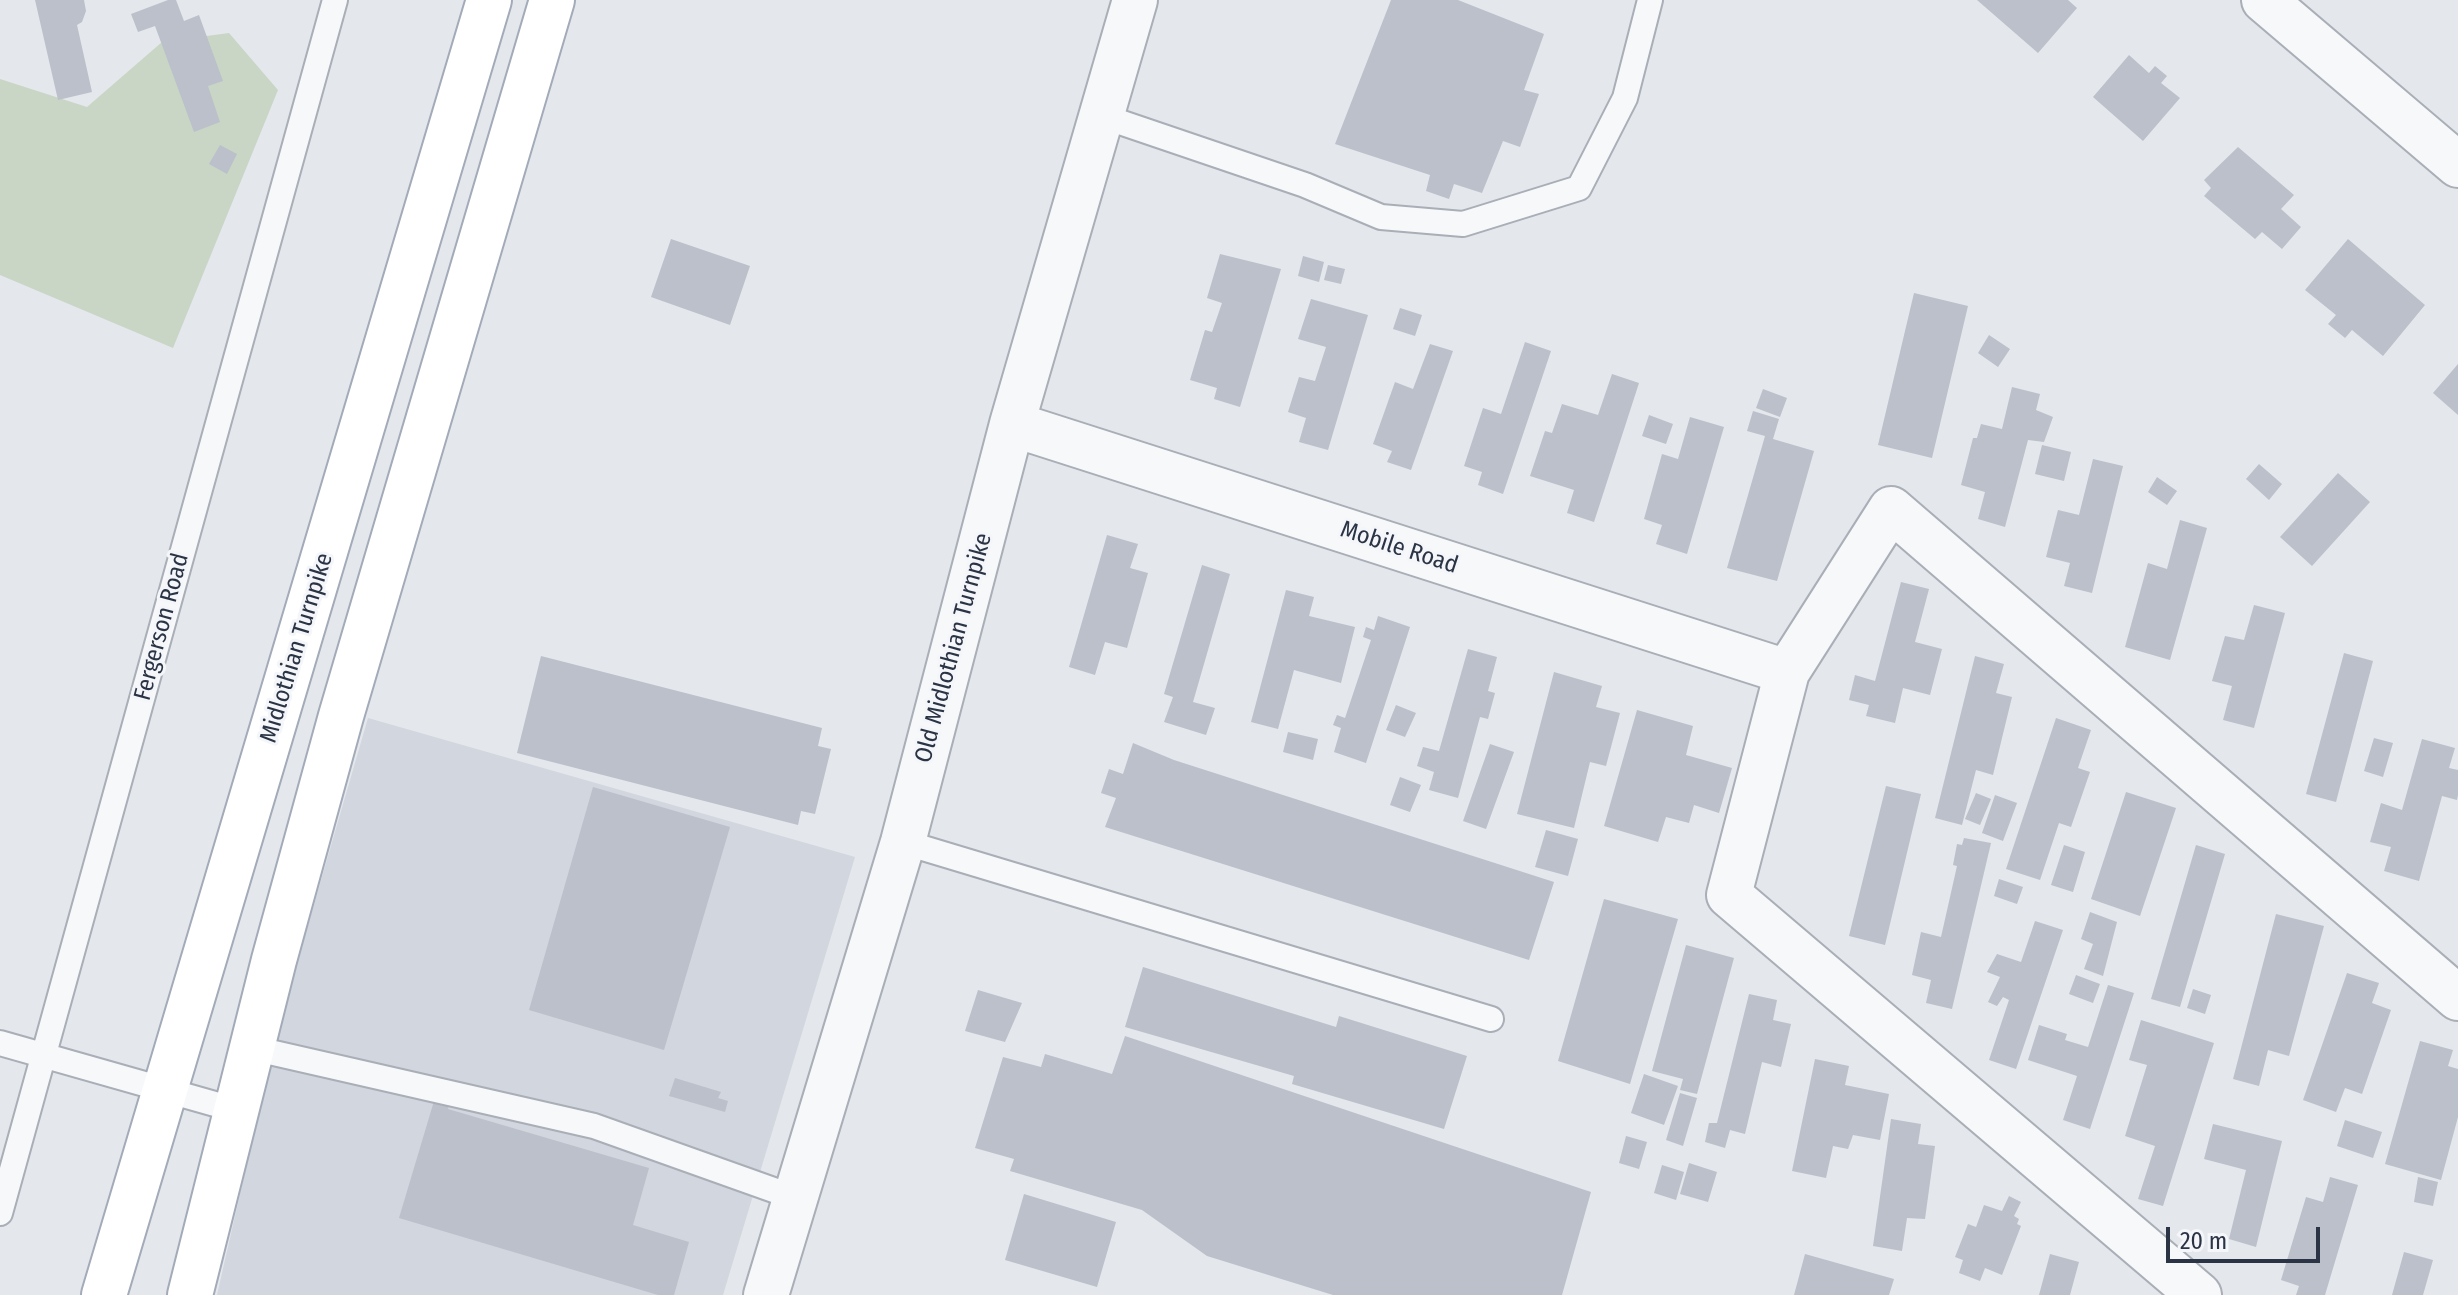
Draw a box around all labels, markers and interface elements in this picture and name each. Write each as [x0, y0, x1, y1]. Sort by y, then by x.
street label: Mobile Road [1337, 515, 1461, 581]
street label: Old Midlothian Turnpike [909, 530, 999, 766]
street label: Fergerson Road [129, 550, 195, 704]
street label: Midlothian Turnpike [254, 550, 340, 746]
scale bar [2170, 1211, 2324, 1261]
text: 20 m [2180, 1227, 2227, 1255]

